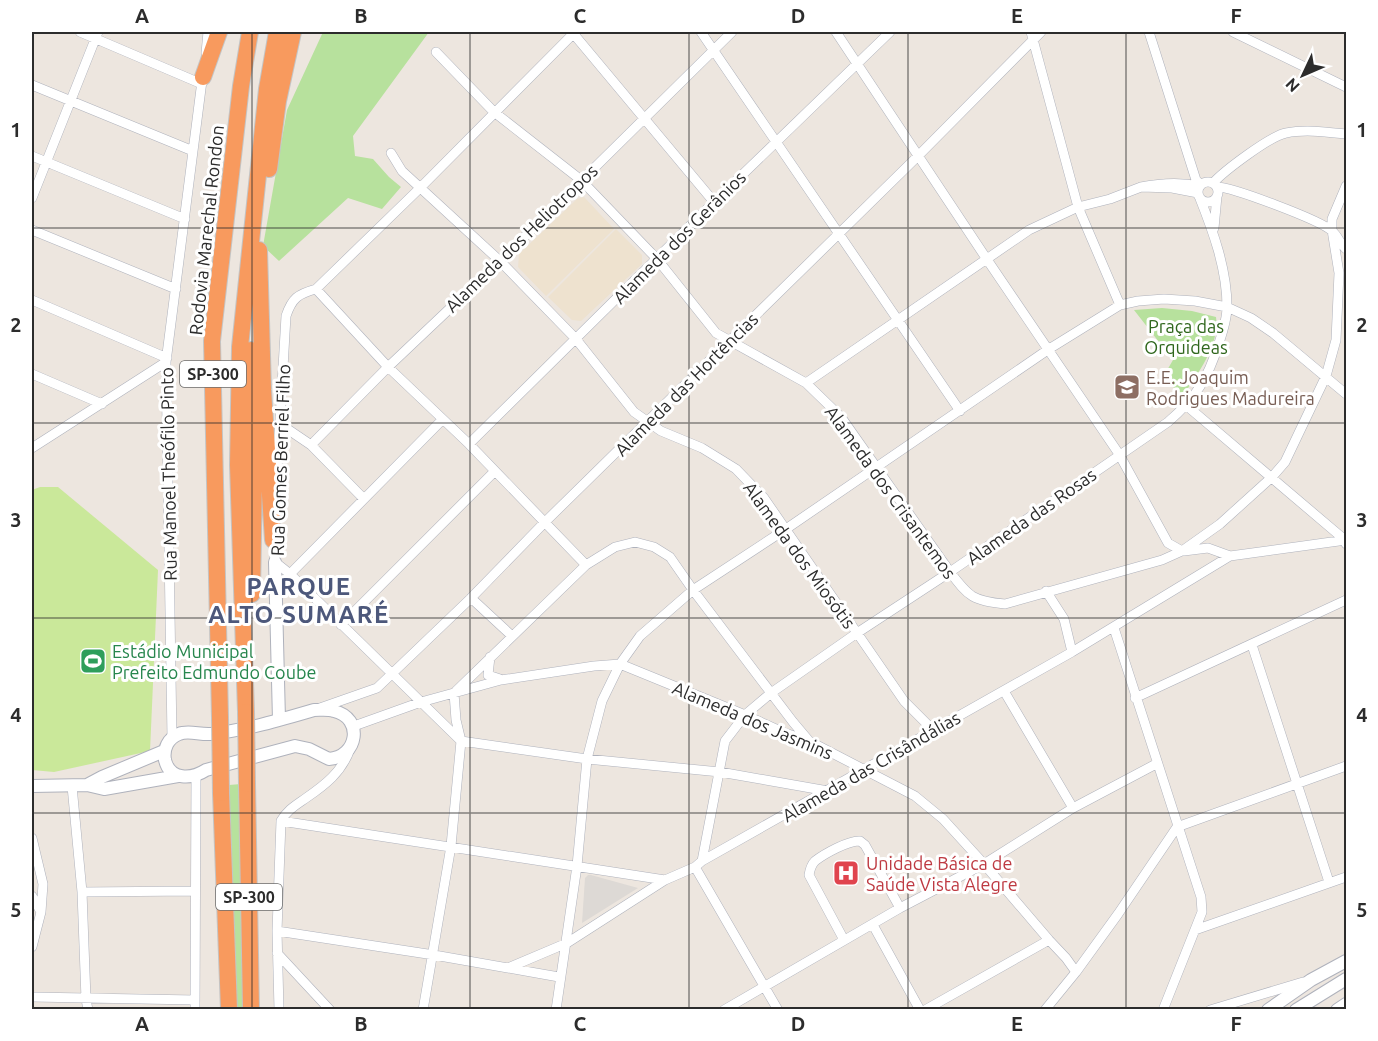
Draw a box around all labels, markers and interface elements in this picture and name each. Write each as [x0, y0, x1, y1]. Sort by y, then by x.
text: A [135, 4, 149, 27]
text: B [354, 4, 368, 27]
text: C [574, 4, 587, 27]
text: D [791, 4, 805, 27]
text: E [1011, 4, 1023, 27]
text: F [1230, 4, 1242, 27]
north arrow [1273, 45, 1333, 105]
text: N [1282, 75, 1303, 96]
text: 1 [10, 118, 22, 141]
text: 1 [1356, 118, 1368, 141]
street label: Rodovia Marechal Rondon [185, 124, 227, 336]
street label: Alameda dos Heliotropos [441, 160, 601, 316]
street label: Alameda dos Gerânios [609, 167, 749, 307]
street label: Alameda das Hortências [610, 308, 762, 460]
text: 2 [10, 313, 22, 336]
text: 2 [1356, 313, 1368, 336]
park label: Praça das Orquideas [1144, 316, 1228, 357]
road number: SP-300 [180, 361, 246, 387]
street label: Rua Gomes Berriel Filho [267, 364, 293, 556]
street label: Rua Manoel Theófilo Pinto [156, 367, 180, 581]
place label: E.E. Joaquim Rodrigues Madureira [1146, 367, 1315, 408]
school or university icon: E.E. Joaquim Rodrigues Madureira [1112, 372, 1142, 402]
street label: Alameda dos Crisantemos [822, 402, 960, 582]
street label: Alameda das Rosas [962, 464, 1100, 568]
street label: Alameda dos Miosótis [740, 478, 860, 632]
text: 3 [10, 508, 22, 531]
text: 3 [1356, 508, 1368, 531]
district label: PARQUE ALTO SUMARÉ [208, 573, 390, 628]
place label: Estádio Municipal Prefeito Edmundo Coube [112, 641, 316, 682]
sports icon: Estádio Municipal Prefeito Edmundo Coube [78, 646, 108, 676]
street label: Alameda dos Jasmins [670, 677, 836, 763]
text: 4 [10, 703, 22, 726]
text: 4 [1356, 703, 1368, 726]
street label: Alameda das Crisândálias [778, 707, 964, 825]
place label: Unidade Básica de Saúde Vista Alegre [866, 853, 1018, 894]
hospital icon: Unidade Básica de Saúde Vista Alegre [831, 858, 861, 888]
road number: SP-300 [216, 884, 282, 910]
text: 5 [10, 898, 22, 921]
text: 5 [1356, 898, 1368, 921]
text: A [135, 1012, 149, 1035]
text: B [354, 1012, 368, 1035]
text: C [574, 1012, 587, 1035]
text: D [791, 1012, 805, 1035]
text: E [1011, 1012, 1023, 1035]
text: F [1230, 1012, 1242, 1035]

